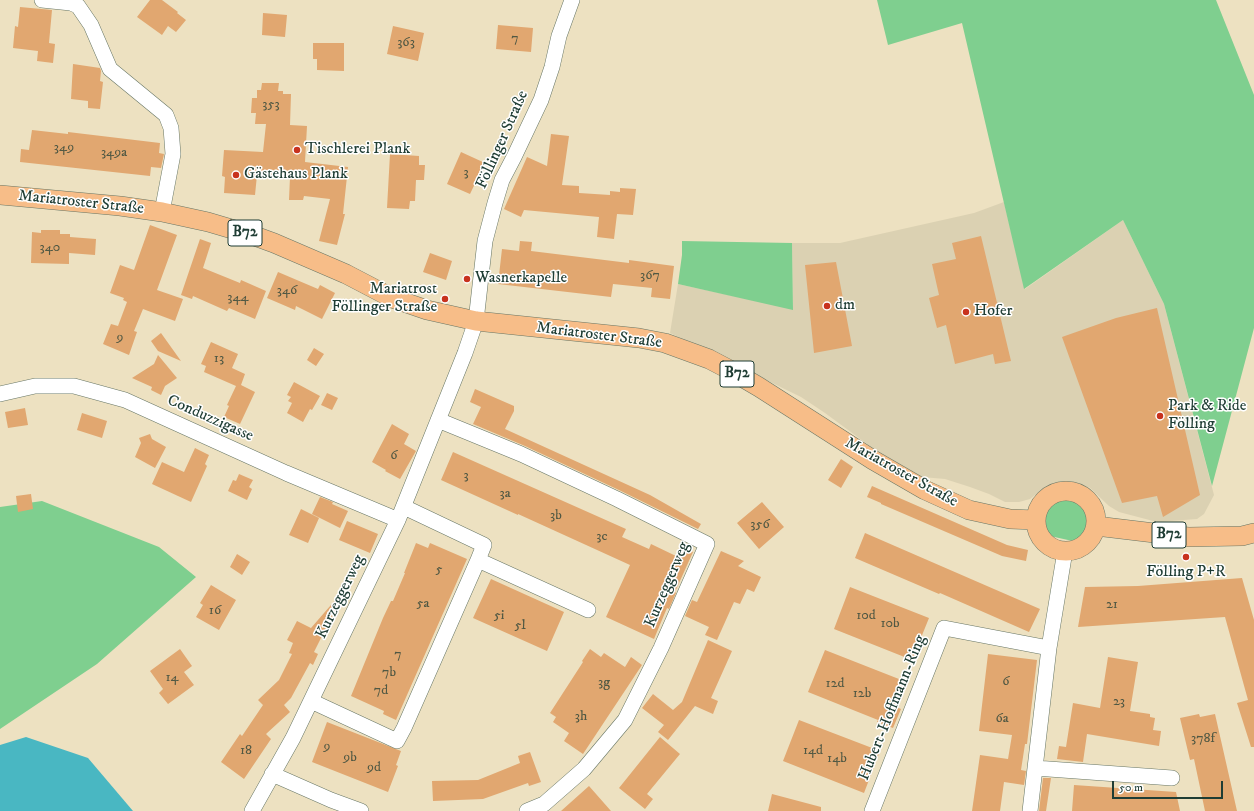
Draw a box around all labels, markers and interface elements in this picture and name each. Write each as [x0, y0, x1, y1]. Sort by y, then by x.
house number: 7 [511, 31, 519, 47]
house number: 363 [397, 35, 415, 51]
street label: Föllinger Straße [473, 88, 533, 192]
house number: 353 [262, 97, 280, 113]
house number: 349 [54, 140, 74, 156]
place label: Tischlerei Plank [305, 140, 410, 160]
house number: 349a [101, 145, 127, 161]
marker: Tischlerei Plank [292, 145, 302, 155]
place label: Gästehaus Plank [244, 165, 348, 185]
house number: 3 [463, 165, 469, 181]
marker: Gästehaus Plank [231, 170, 241, 180]
street label: Mariatroster Straße [17, 187, 145, 219]
road number: B72 [228, 220, 262, 246]
house number: 340 [40, 240, 60, 256]
house number: 367 [640, 268, 660, 284]
place label: Wasnerkapelle [475, 269, 567, 289]
marker: Wasnerkapelle [462, 274, 472, 284]
place label: Mariatrost Föllinger Straße [332, 280, 437, 318]
house number: 346 [277, 283, 297, 299]
house number: 344 [227, 290, 249, 306]
marker: Mariatrost Föllinger Straße [440, 294, 450, 304]
place label: dm [835, 296, 855, 316]
marker: dm [822, 301, 832, 311]
place label: Hofer [974, 302, 1013, 322]
marker: Hofer [961, 307, 971, 317]
street label: Mariatroster Straße [535, 319, 663, 353]
house number: 9 [117, 330, 123, 346]
house number: 13 [214, 351, 224, 367]
road number: B72 [720, 361, 754, 387]
street label: Conduzzigasse [164, 391, 256, 447]
place label: Park & Ride Fölling [1168, 397, 1246, 435]
marker: Park & Ride Fölling [1155, 411, 1165, 421]
street label: Mariatroster Straße [841, 434, 961, 512]
house number: 6 [390, 448, 398, 464]
house number: 3 [463, 468, 469, 484]
house number: 3a [499, 486, 511, 502]
house number: 3b [550, 508, 562, 524]
house number: 356 [750, 517, 770, 533]
road number: B72 [1152, 522, 1186, 548]
house number: 3c [596, 529, 608, 545]
street label: Kurzeggerweg [641, 539, 695, 631]
street label: Kurzeggerweg [312, 552, 370, 642]
marker: Fölling P+R [1181, 552, 1191, 562]
house number: 5 [436, 562, 442, 578]
place label: Fölling P+R [1146, 563, 1226, 583]
house number: 5a [417, 596, 429, 612]
house number: 21 [1106, 597, 1118, 613]
house number: 16 [209, 603, 221, 619]
house number: 5i [494, 608, 504, 624]
house number: 10d [856, 608, 876, 624]
house number: 10b [880, 616, 900, 632]
house number: 5l [514, 618, 526, 634]
street label: Hubert-Hoffmann-Ring [855, 632, 931, 784]
house number: 7 [394, 647, 402, 663]
house number: 7b [382, 665, 396, 681]
house number: 14 [165, 670, 179, 686]
house number: 6 [1002, 674, 1010, 690]
house number: 3g [598, 675, 610, 691]
house number: 12d [825, 676, 845, 692]
house number: 7d [374, 683, 388, 699]
house number: 12b [853, 686, 871, 702]
house number: 23 [1113, 694, 1125, 710]
house number: 3h [575, 709, 587, 725]
house number: 6a [995, 711, 1009, 727]
house number: 378f [1191, 731, 1215, 747]
house number: 9 [324, 739, 330, 755]
house number: 18 [240, 743, 252, 759]
house number: 14d [803, 743, 823, 759]
house number: 9b [343, 750, 357, 766]
house number: 14b [827, 751, 847, 767]
house number: 9d [367, 760, 381, 776]
scale bar [1114, 773, 1225, 799]
text: 50 m [1119, 780, 1143, 795]

